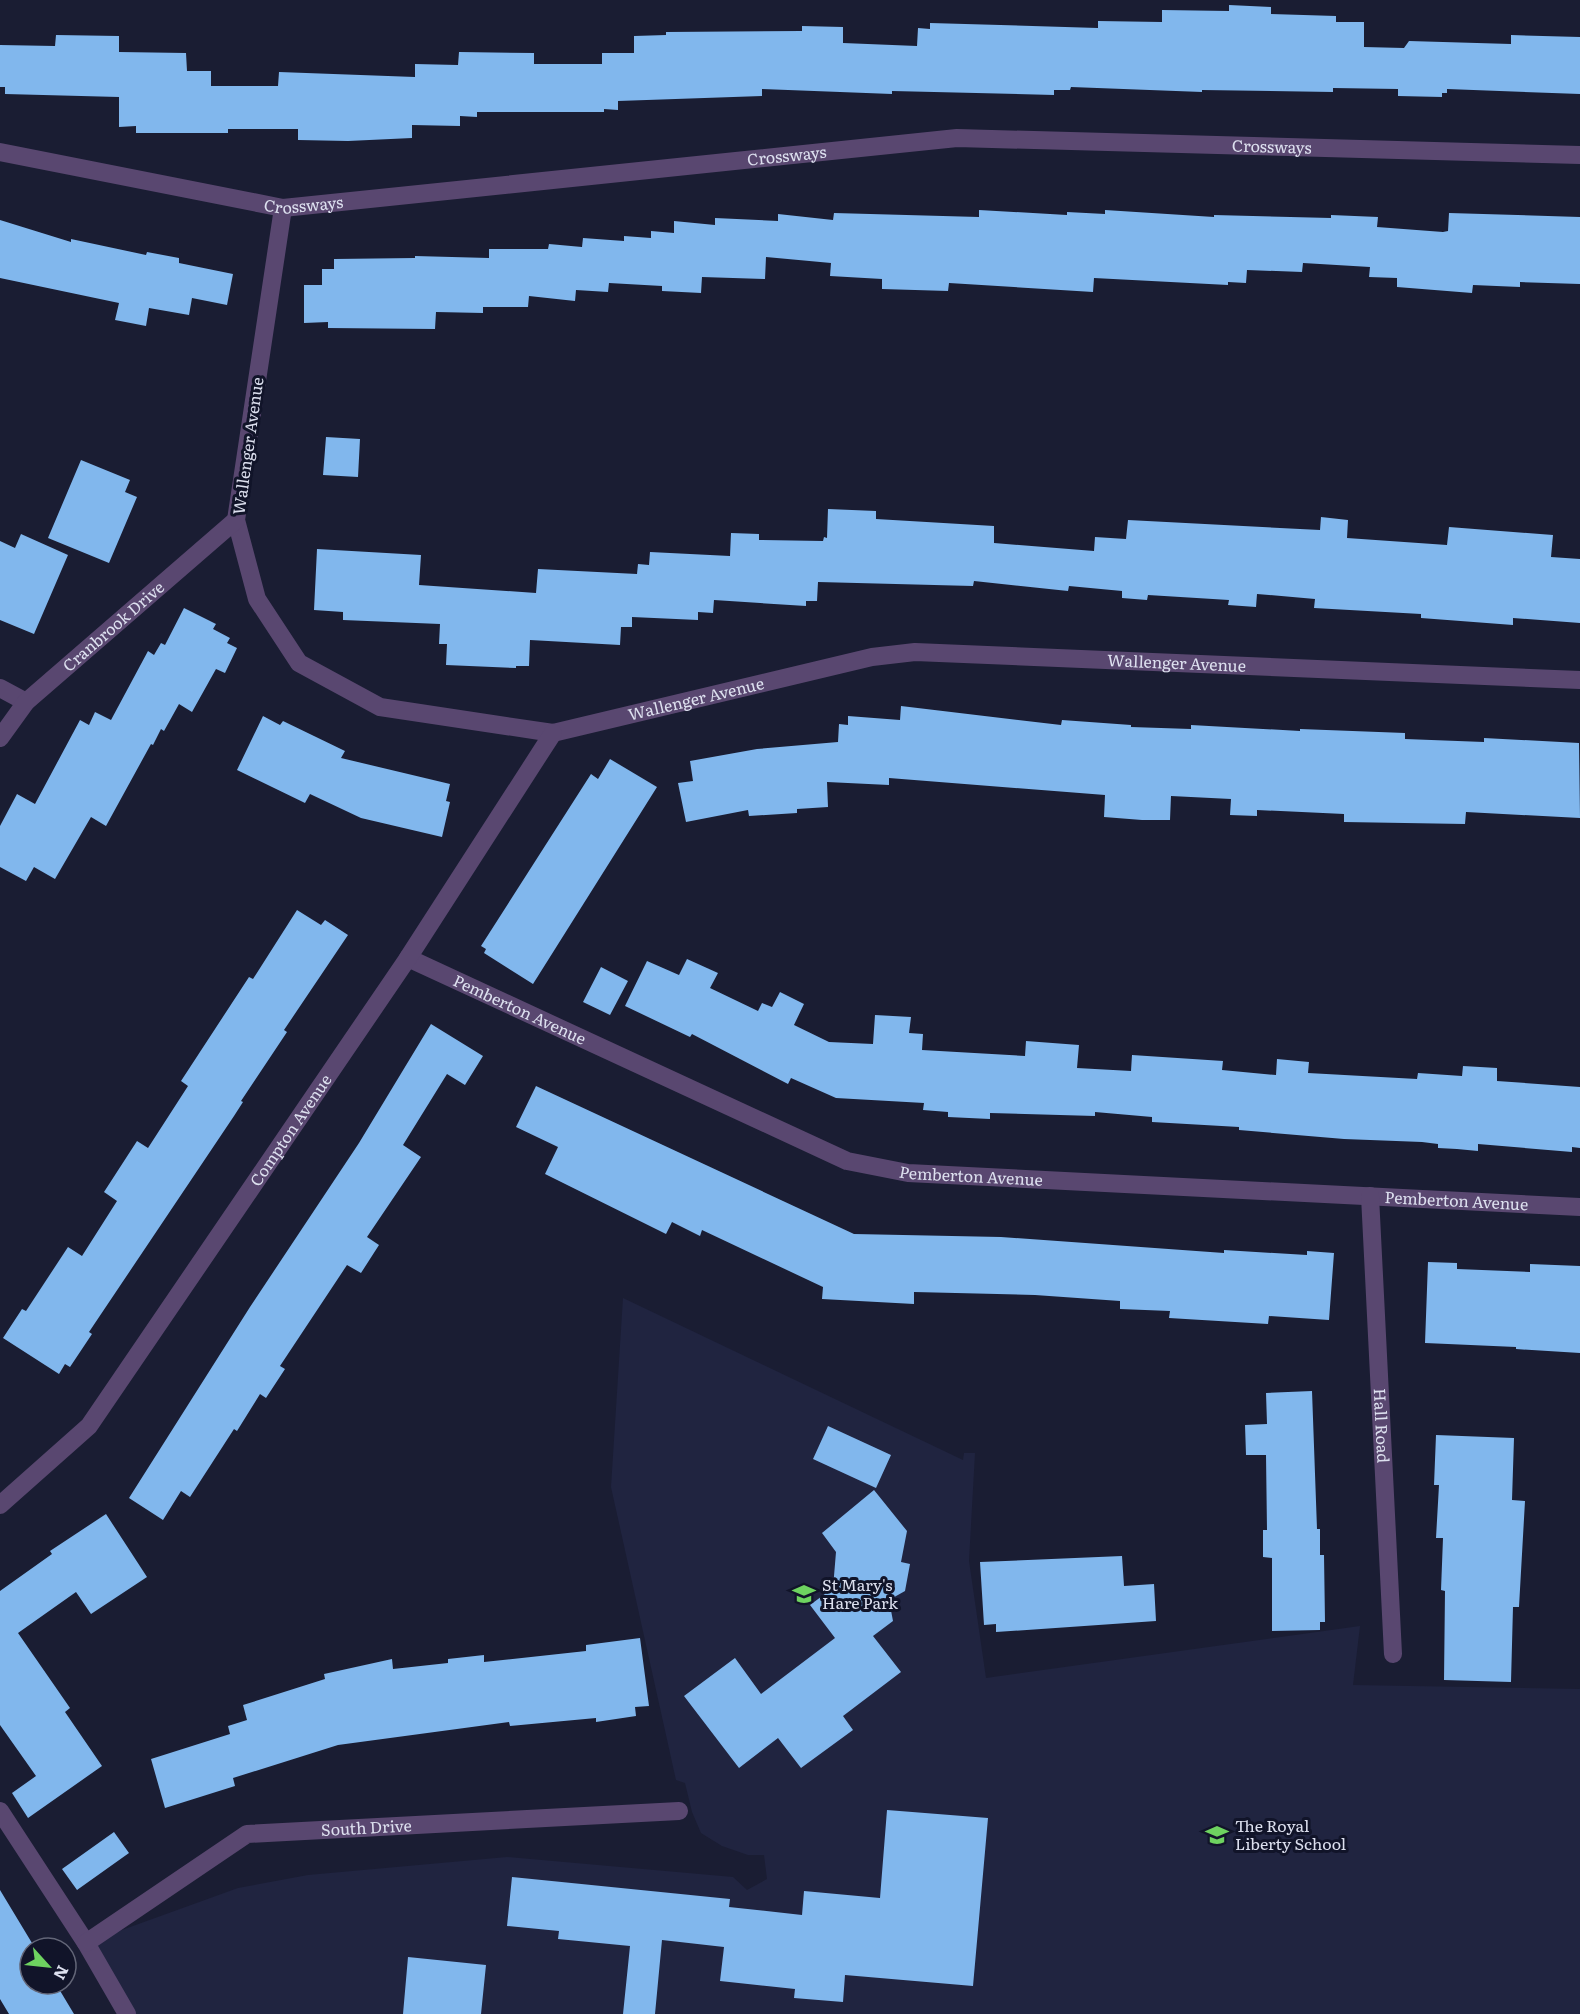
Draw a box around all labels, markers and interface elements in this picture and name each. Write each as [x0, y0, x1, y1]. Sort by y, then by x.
street label: Crossways [1232, 133, 1312, 159]
street label: Crossways [746, 139, 828, 171]
street label: Crossways [262, 189, 344, 219]
street label: Wallenger Avenue [225, 375, 269, 516]
street label: Cranbrook Drive [57, 575, 169, 676]
street label: Wallenger Avenue [1107, 647, 1247, 677]
street label: Wallenger Avenue [625, 670, 766, 726]
street label: Pemberton Avenue [450, 968, 590, 1050]
street label: Compton Avenue [243, 1069, 337, 1191]
street label: Pemberton Avenue [897, 1159, 1044, 1191]
street label: Pemberton Avenue [1384, 1184, 1529, 1215]
street label: Hall Road [1369, 1388, 1396, 1464]
place label: St Mary's Hare Park [822, 1572, 898, 1614]
school or university icon: St Mary's Hare Park [791, 1581, 817, 1607]
street label: South Drive [320, 1812, 412, 1841]
place label: The Royal Liberty School [1235, 1813, 1346, 1855]
school or university icon: The Royal Liberty School [1204, 1822, 1230, 1848]
north arrow [18, 1936, 78, 1996]
text: N [49, 1962, 76, 1985]

